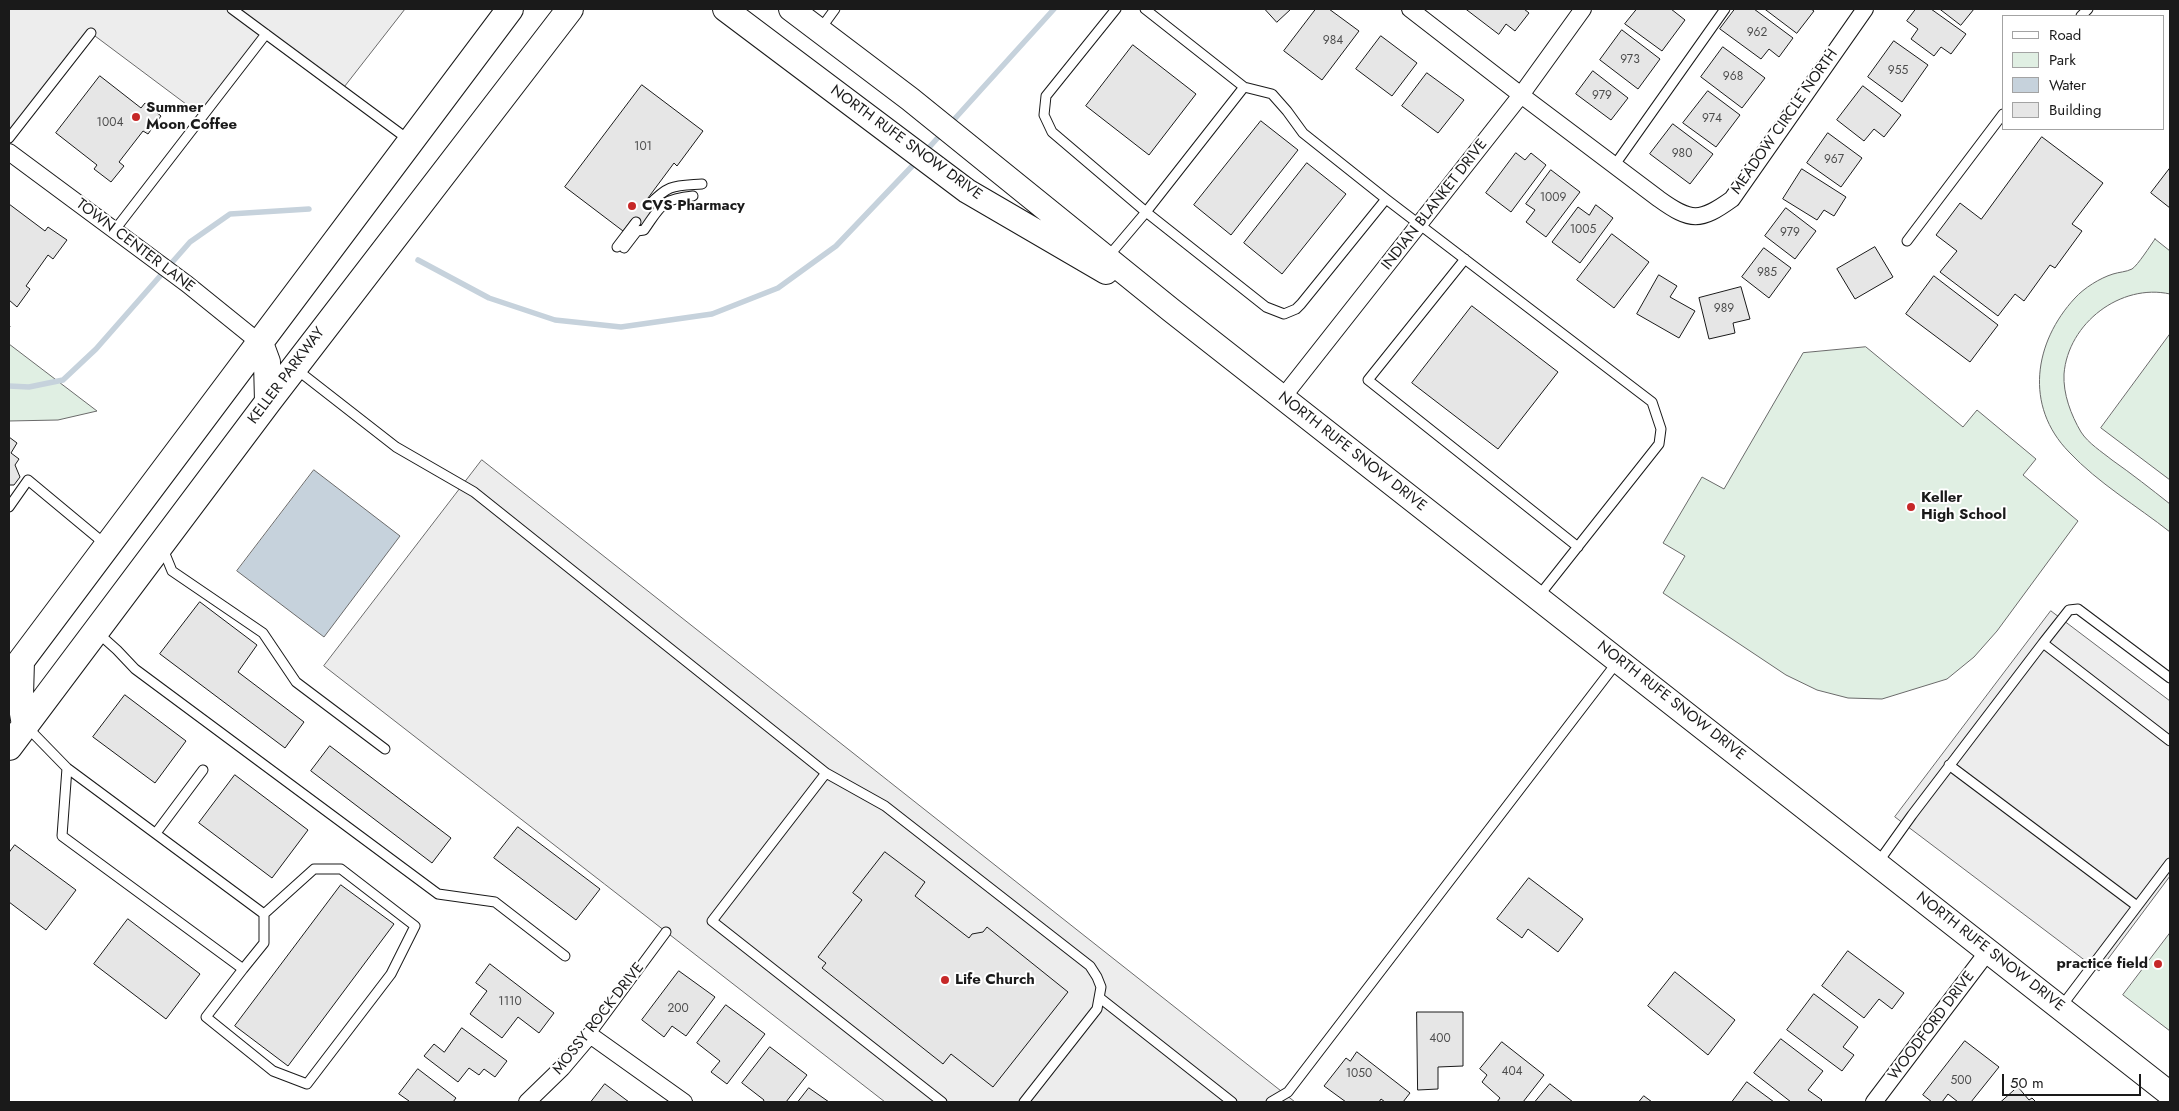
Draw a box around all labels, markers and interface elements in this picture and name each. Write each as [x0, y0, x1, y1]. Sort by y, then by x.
legend [2002, 15, 2164, 130]
text: Road [2049, 24, 2081, 46]
house number: 962 [1747, 26, 1767, 40]
house number: 984 [1323, 34, 1343, 48]
street label: MEADOW CIRCLE NORTH [1728, 46, 1842, 198]
text: Park [2049, 49, 2076, 71]
house number: 973 [1620, 53, 1640, 67]
house number: 955 [1888, 64, 1908, 78]
house number: 968 [1723, 70, 1743, 84]
text: Water [2049, 74, 2086, 96]
street label: NORTH RUFE SNOW DRIVE [827, 82, 985, 204]
house number: 979 [1592, 89, 1612, 103]
place label: Summer Moon Coffee [146, 99, 237, 134]
text: Building [2049, 99, 2101, 121]
marker: Summer Moon Coffee [130, 111, 142, 123]
house number: 974 [1702, 112, 1722, 126]
house number: 1004 [97, 116, 123, 130]
street label: INDIAN BLANKET DRIVE [1378, 136, 1492, 274]
house number: 101 [634, 140, 652, 154]
house number: 980 [1672, 147, 1692, 161]
house number: 967 [1824, 153, 1844, 167]
house number: 1009 [1540, 191, 1566, 205]
street label: TOWN CENTER LANE [72, 196, 198, 296]
place label: CVS Pharmacy [642, 197, 745, 215]
marker: CVS Pharmacy [626, 200, 638, 212]
house number: 1005 [1570, 223, 1596, 237]
house number: 979 [1780, 226, 1800, 240]
house number: 985 [1757, 266, 1777, 280]
house number: 989 [1714, 302, 1734, 316]
street label: KELLER PARKWAY [245, 324, 329, 428]
street label: NORTH RUFE SNOW DRIVE [1274, 389, 1430, 515]
place label: Keller High School [1921, 489, 2006, 524]
marker: Keller High School [1905, 501, 1917, 513]
street label: NORTH RUFE SNOW DRIVE [1593, 638, 1749, 764]
street label: NORTH RUFE SNOW DRIVE [1912, 889, 2068, 1015]
place label: practice field [2056, 955, 2148, 973]
marker: practice field [2152, 958, 2164, 970]
street label: MOSSY ROCK DRIVE [550, 959, 648, 1079]
street label: WOODFORD DRIVE [1885, 968, 1979, 1084]
place label: Life Church [955, 971, 1035, 989]
marker: Life Church [939, 974, 951, 986]
house number: 1110 [498, 995, 522, 1009]
house number: 200 [667, 1002, 689, 1016]
house number: 400 [1429, 1032, 1451, 1046]
scale bar [2004, 1064, 2143, 1096]
house number: 404 [1501, 1065, 1523, 1079]
house number: 1050 [1346, 1067, 1372, 1081]
text: 50 m [2010, 1072, 2044, 1094]
house number: 500 [1950, 1074, 1972, 1088]

